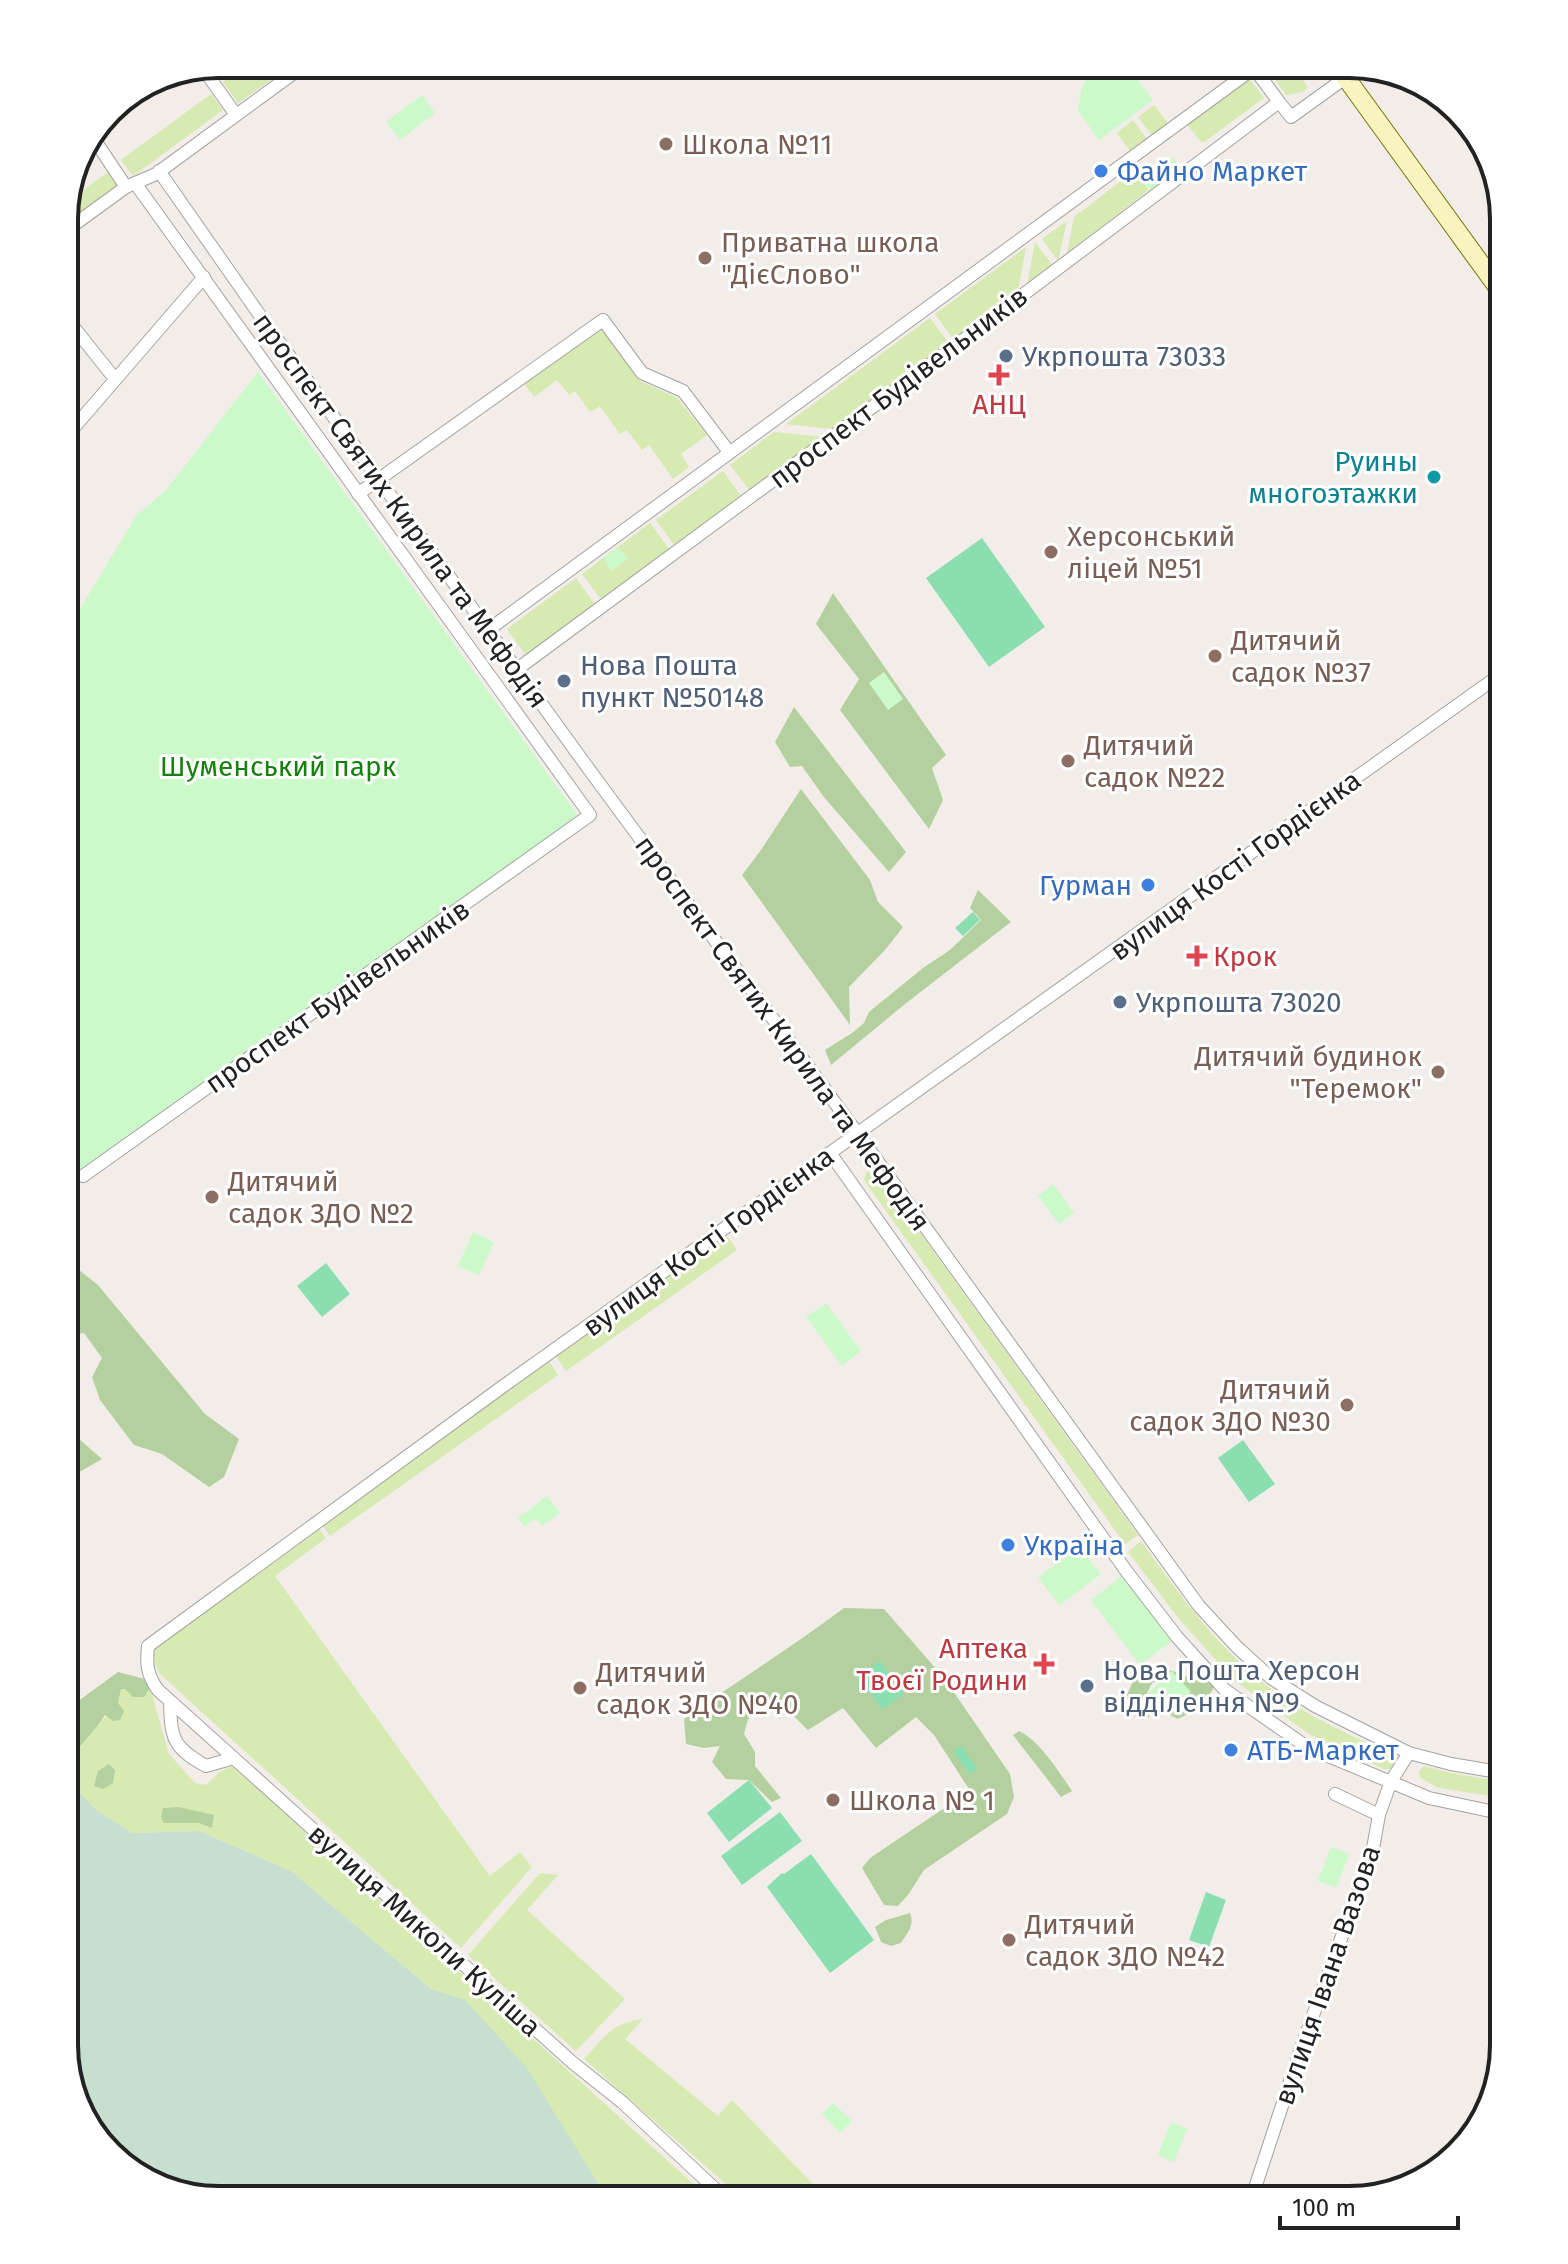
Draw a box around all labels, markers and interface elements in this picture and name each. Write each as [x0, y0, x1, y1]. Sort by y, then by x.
place label: Школа №11 [682, 128, 832, 161]
marker: Школа №11 [657, 135, 675, 153]
place label: Файно Маркет [1117, 155, 1308, 188]
marker: Файно Маркет [1092, 162, 1110, 180]
place label: Приватна школа "ДієСлово" [721, 226, 939, 291]
marker: Приватна школа "ДієСлово" [696, 249, 714, 267]
street label: проспект Будівельників [763, 279, 1034, 495]
street label: проспект Святих Кирила та Мефодія [246, 306, 555, 714]
place label: Укрпошта 73033 [1022, 340, 1226, 373]
marker: Укрпошта 73033 [997, 347, 1015, 365]
marker: АНЦ [990, 366, 1008, 384]
place label: АНЦ [972, 388, 1026, 421]
place label: Руины многоэтажки [1248, 445, 1418, 510]
marker: Руины многоэтажки [1425, 468, 1443, 486]
place label: Херсонський ліцей №51 [1067, 520, 1235, 585]
marker: Херсонський ліцей №51 [1042, 543, 1060, 561]
place label: Дитячий садок №37 [1230, 624, 1371, 689]
marker: Дитячий садок №37 [1206, 647, 1224, 665]
place label: Нова Пошта пункт №50148 [580, 649, 764, 714]
marker: Нова Пошта пункт №50148 [555, 672, 573, 690]
place label: Дитячий садок №22 [1083, 729, 1225, 794]
park label: Шуменський парк [160, 750, 397, 783]
marker: Дитячий садок №22 [1059, 752, 1077, 770]
street label: вулиця Кості Гордієнка [1103, 763, 1367, 967]
street label: проспект Святих Кирила та Мефодія [628, 829, 937, 1237]
place label: Гурман [1039, 869, 1132, 902]
marker: Гурман [1139, 876, 1157, 894]
street label: проспект Будівельників [199, 892, 476, 1100]
place label: Крок [1213, 940, 1277, 973]
marker: Крок [1188, 947, 1206, 965]
place label: Укрпошта 73020 [1136, 986, 1342, 1019]
marker: Укрпошта 73020 [1111, 993, 1129, 1011]
place label: Дитячий будинок "Теремок" [1194, 1040, 1422, 1105]
marker: Дитячий будинок "Теремок" [1429, 1063, 1447, 1081]
street label: вулиця Кості Гордієнка [576, 1139, 840, 1343]
place label: Дитячий садок ЗДО №2 [227, 1165, 414, 1230]
marker: Дитячий садок ЗДО №2 [203, 1188, 221, 1206]
place label: Дитячий садок ЗДО №30 [1129, 1373, 1331, 1438]
marker: Дитячий садок ЗДО №30 [1338, 1396, 1356, 1414]
place label: Україна [1024, 1529, 1124, 1562]
marker: Україна [999, 1536, 1017, 1554]
place label: Аптека Твоєї Родини [856, 1632, 1028, 1697]
place label: Нова Пошта Херсон відділення №9 [1103, 1654, 1361, 1719]
marker: Аптека Твоєї Родини [1035, 1655, 1053, 1673]
place label: Дитячий садок ЗДО №40 [595, 1656, 799, 1721]
marker: Нова Пошта Херсон відділення №9 [1078, 1677, 1096, 1695]
marker: Дитячий садок ЗДО №40 [571, 1679, 589, 1697]
place label: АТБ-Маркет [1247, 1734, 1399, 1767]
marker: АТБ-Маркет [1222, 1741, 1240, 1759]
place label: Школа № 1 [849, 1784, 995, 1817]
marker: Школа № 1 [824, 1791, 842, 1809]
street label: вулиця Миколи Куліша [302, 1817, 548, 2044]
street label: вулиця Івана Вазова [1268, 1841, 1387, 2109]
place label: Дитячий садок ЗДО №42 [1024, 1908, 1225, 1973]
marker: Дитячий садок ЗДО №42 [1000, 1931, 1018, 1949]
scale bar [1280, 2180, 1458, 2230]
text: 100 m [1292, 2194, 1356, 2222]

